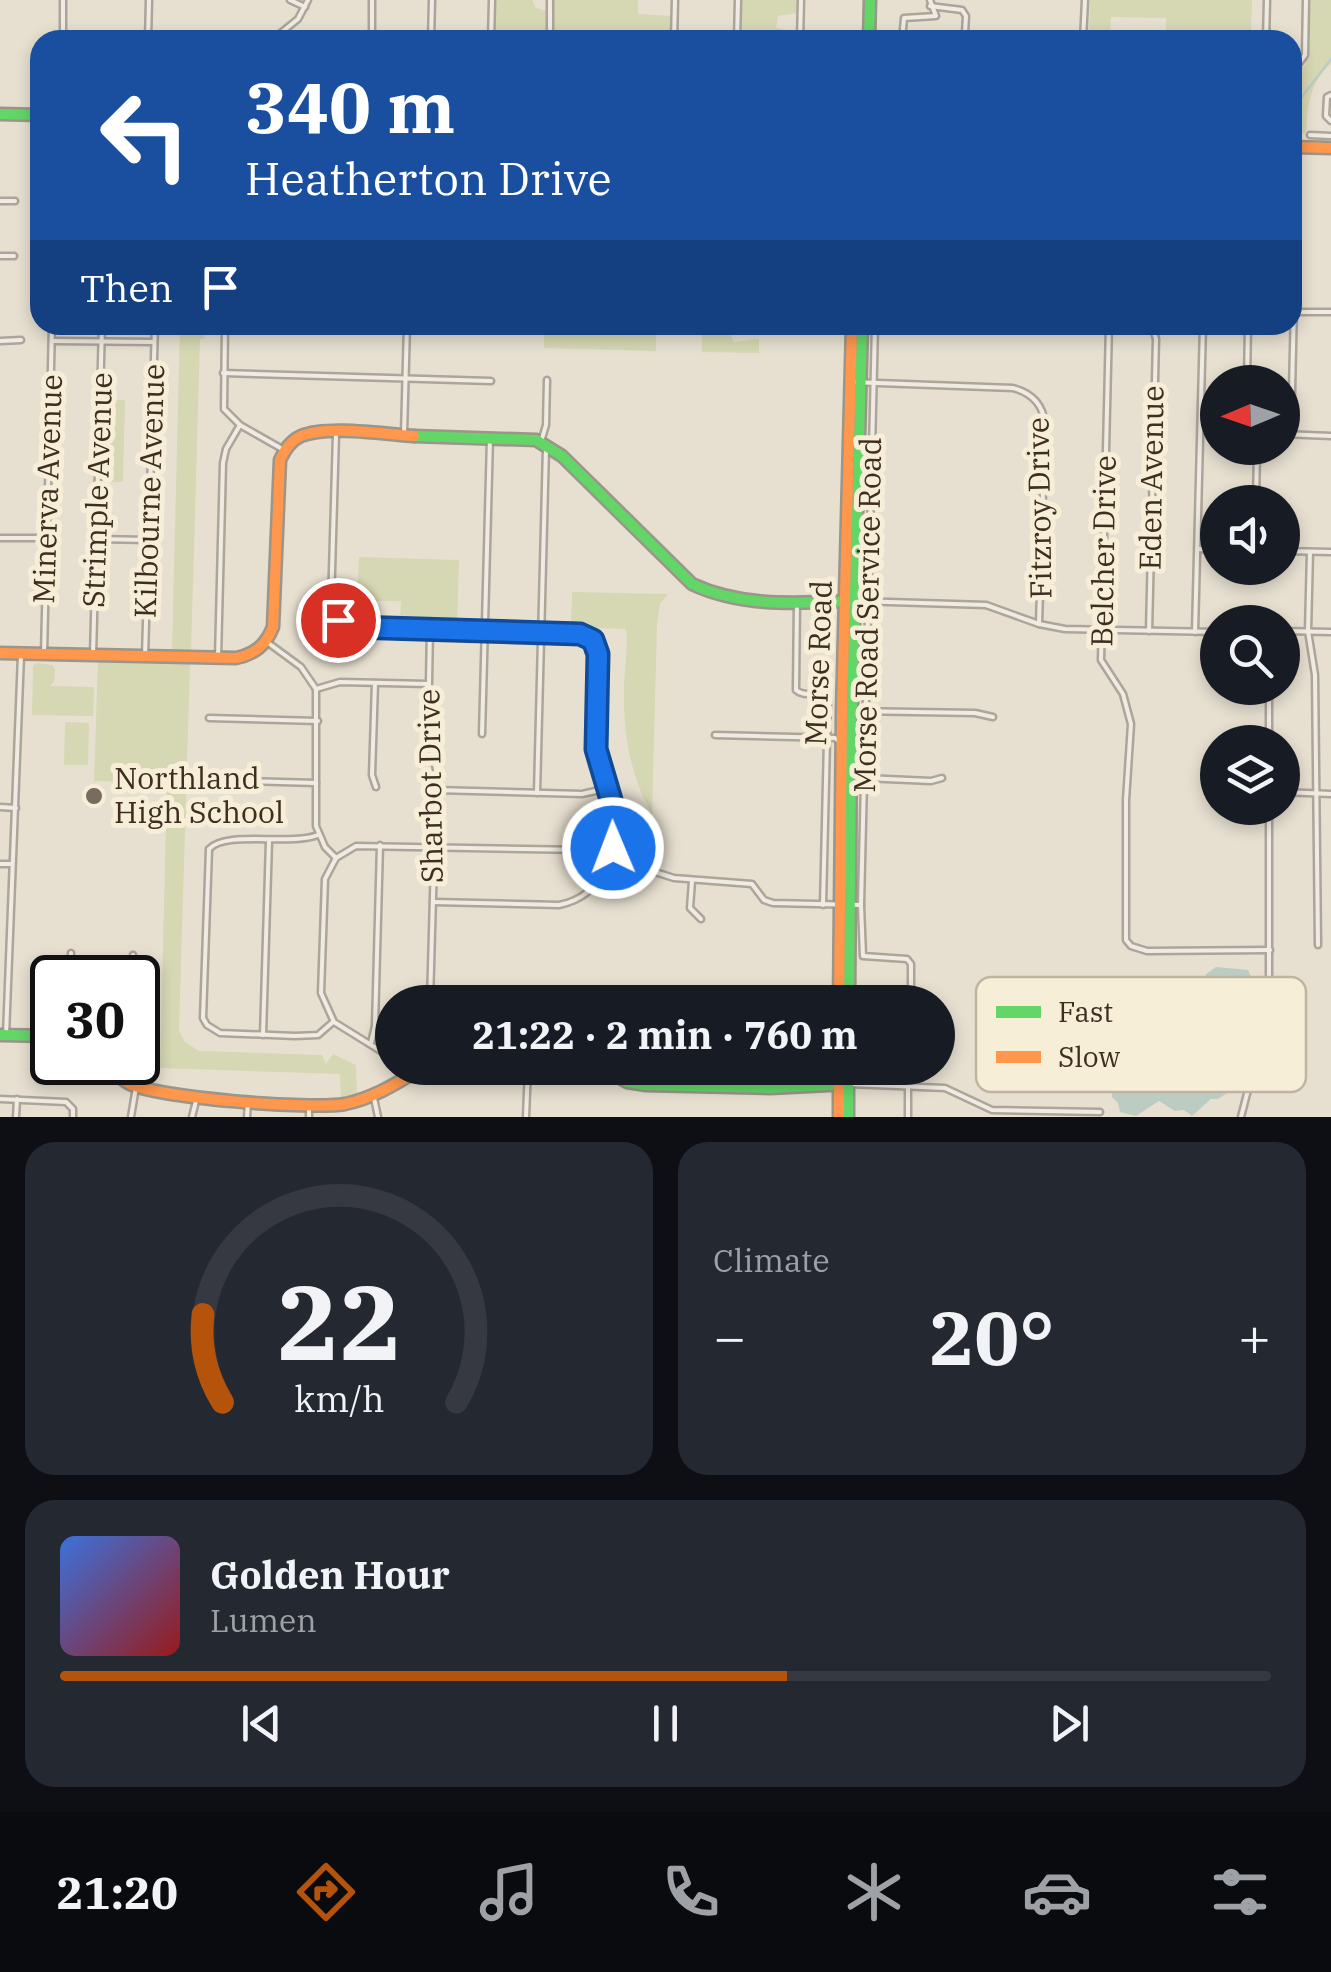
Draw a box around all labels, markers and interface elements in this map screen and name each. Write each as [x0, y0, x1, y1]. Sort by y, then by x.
text: 340 m [245, 61, 455, 152]
icon: left [80, 70, 210, 200]
text: Heatherton Drive [245, 149, 612, 207]
icon: arrive [193, 260, 248, 315]
text: Then [80, 263, 173, 312]
street label: Kilbourne Avenue [125, 363, 172, 619]
north arrow [1200, 365, 1300, 465]
map controls [1200, 365, 1300, 825]
street label: Strimple Avenue [73, 372, 120, 608]
street label: Minerva Avenue [23, 374, 70, 604]
street label: Eden Avenue [1129, 385, 1172, 571]
street label: Fitzroy Drive [1017, 417, 1060, 599]
street label: Morse Road Service Road [844, 437, 889, 793]
street label: Belcher Drive [1081, 455, 1124, 647]
button: sound [1200, 485, 1300, 585]
pin [296, 578, 381, 663]
street label: Morse Road [795, 580, 840, 746]
icon: arrive [311, 593, 366, 648]
button: search [1200, 605, 1300, 705]
street label: Sharbot Drive [408, 688, 451, 884]
button: layers [1200, 725, 1300, 825]
place label: Northland High School [114, 758, 284, 831]
marker: Northland High School [83, 785, 105, 807]
position arrow [561, 796, 665, 900]
speed limit sign: 30 [30, 955, 160, 1085]
legend [976, 977, 1306, 1092]
text: Fast [1058, 993, 1113, 1030]
text: 21:22 · 2 min · 760 m [472, 1010, 858, 1059]
text: Slow [1058, 1038, 1120, 1075]
text: Climate [713, 1239, 830, 1281]
text: 22 [277, 1253, 401, 1389]
text: 20° [929, 1288, 1055, 1386]
text: − [713, 1301, 746, 1372]
text: + [1238, 1301, 1271, 1372]
text: km/h [294, 1375, 384, 1422]
text: Golden Hour [210, 1550, 450, 1599]
text: Lumen [210, 1599, 317, 1641]
icon: previous [234, 1696, 289, 1751]
icon: pause [638, 1696, 693, 1751]
icon: next [1042, 1696, 1097, 1751]
icon: directions [291, 1857, 361, 1927]
icon: music [474, 1857, 544, 1927]
icon: phone [656, 1857, 726, 1927]
icon: climate [839, 1857, 909, 1927]
icon: car [1022, 1857, 1092, 1927]
icon: filters [1205, 1857, 1275, 1927]
text: 21:20 [56, 1863, 178, 1921]

